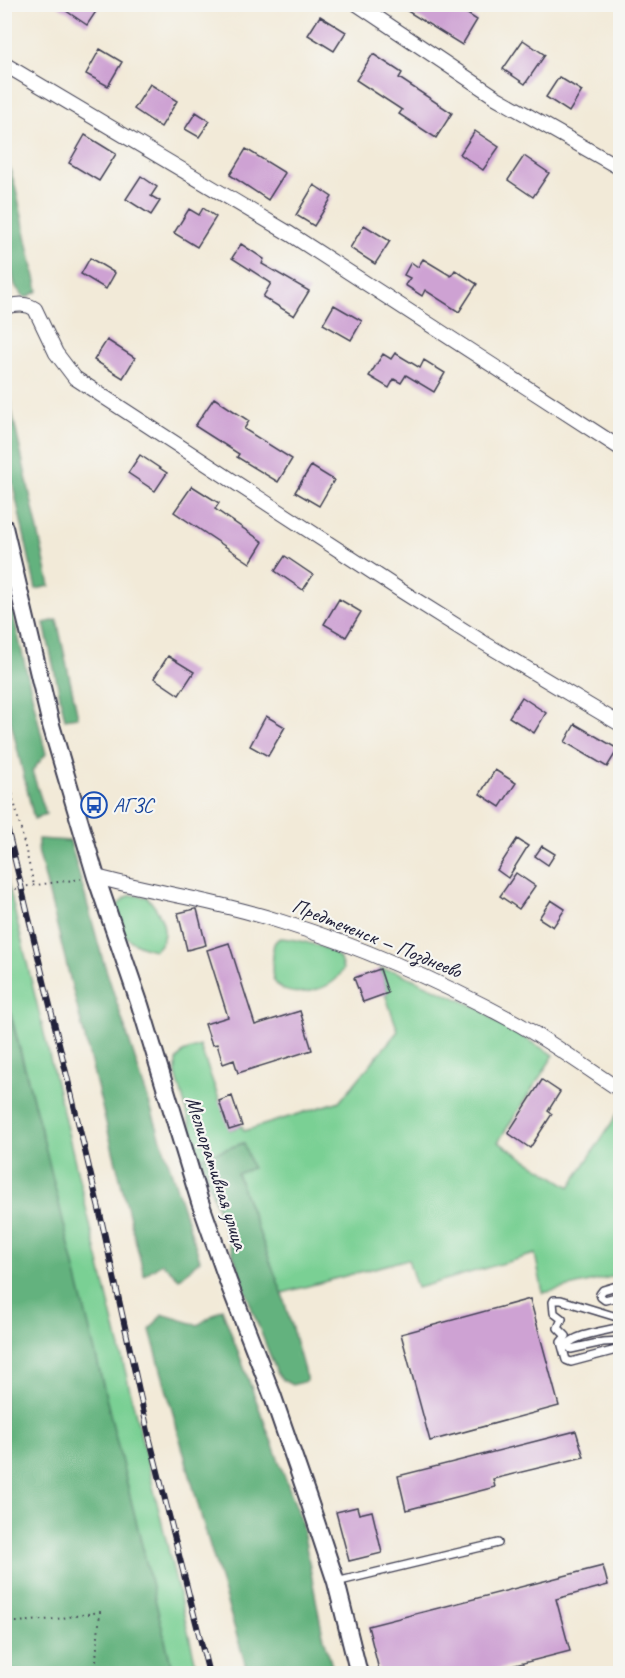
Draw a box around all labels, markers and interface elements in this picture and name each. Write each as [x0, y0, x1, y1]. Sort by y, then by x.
bus stop icon: АГЗС [79, 790, 109, 820]
place label: АГЗС [113, 792, 156, 818]
street label: Предтеченск — Позднеево [288, 892, 467, 985]
street label: Мелиоративная улица [180, 1093, 255, 1255]

